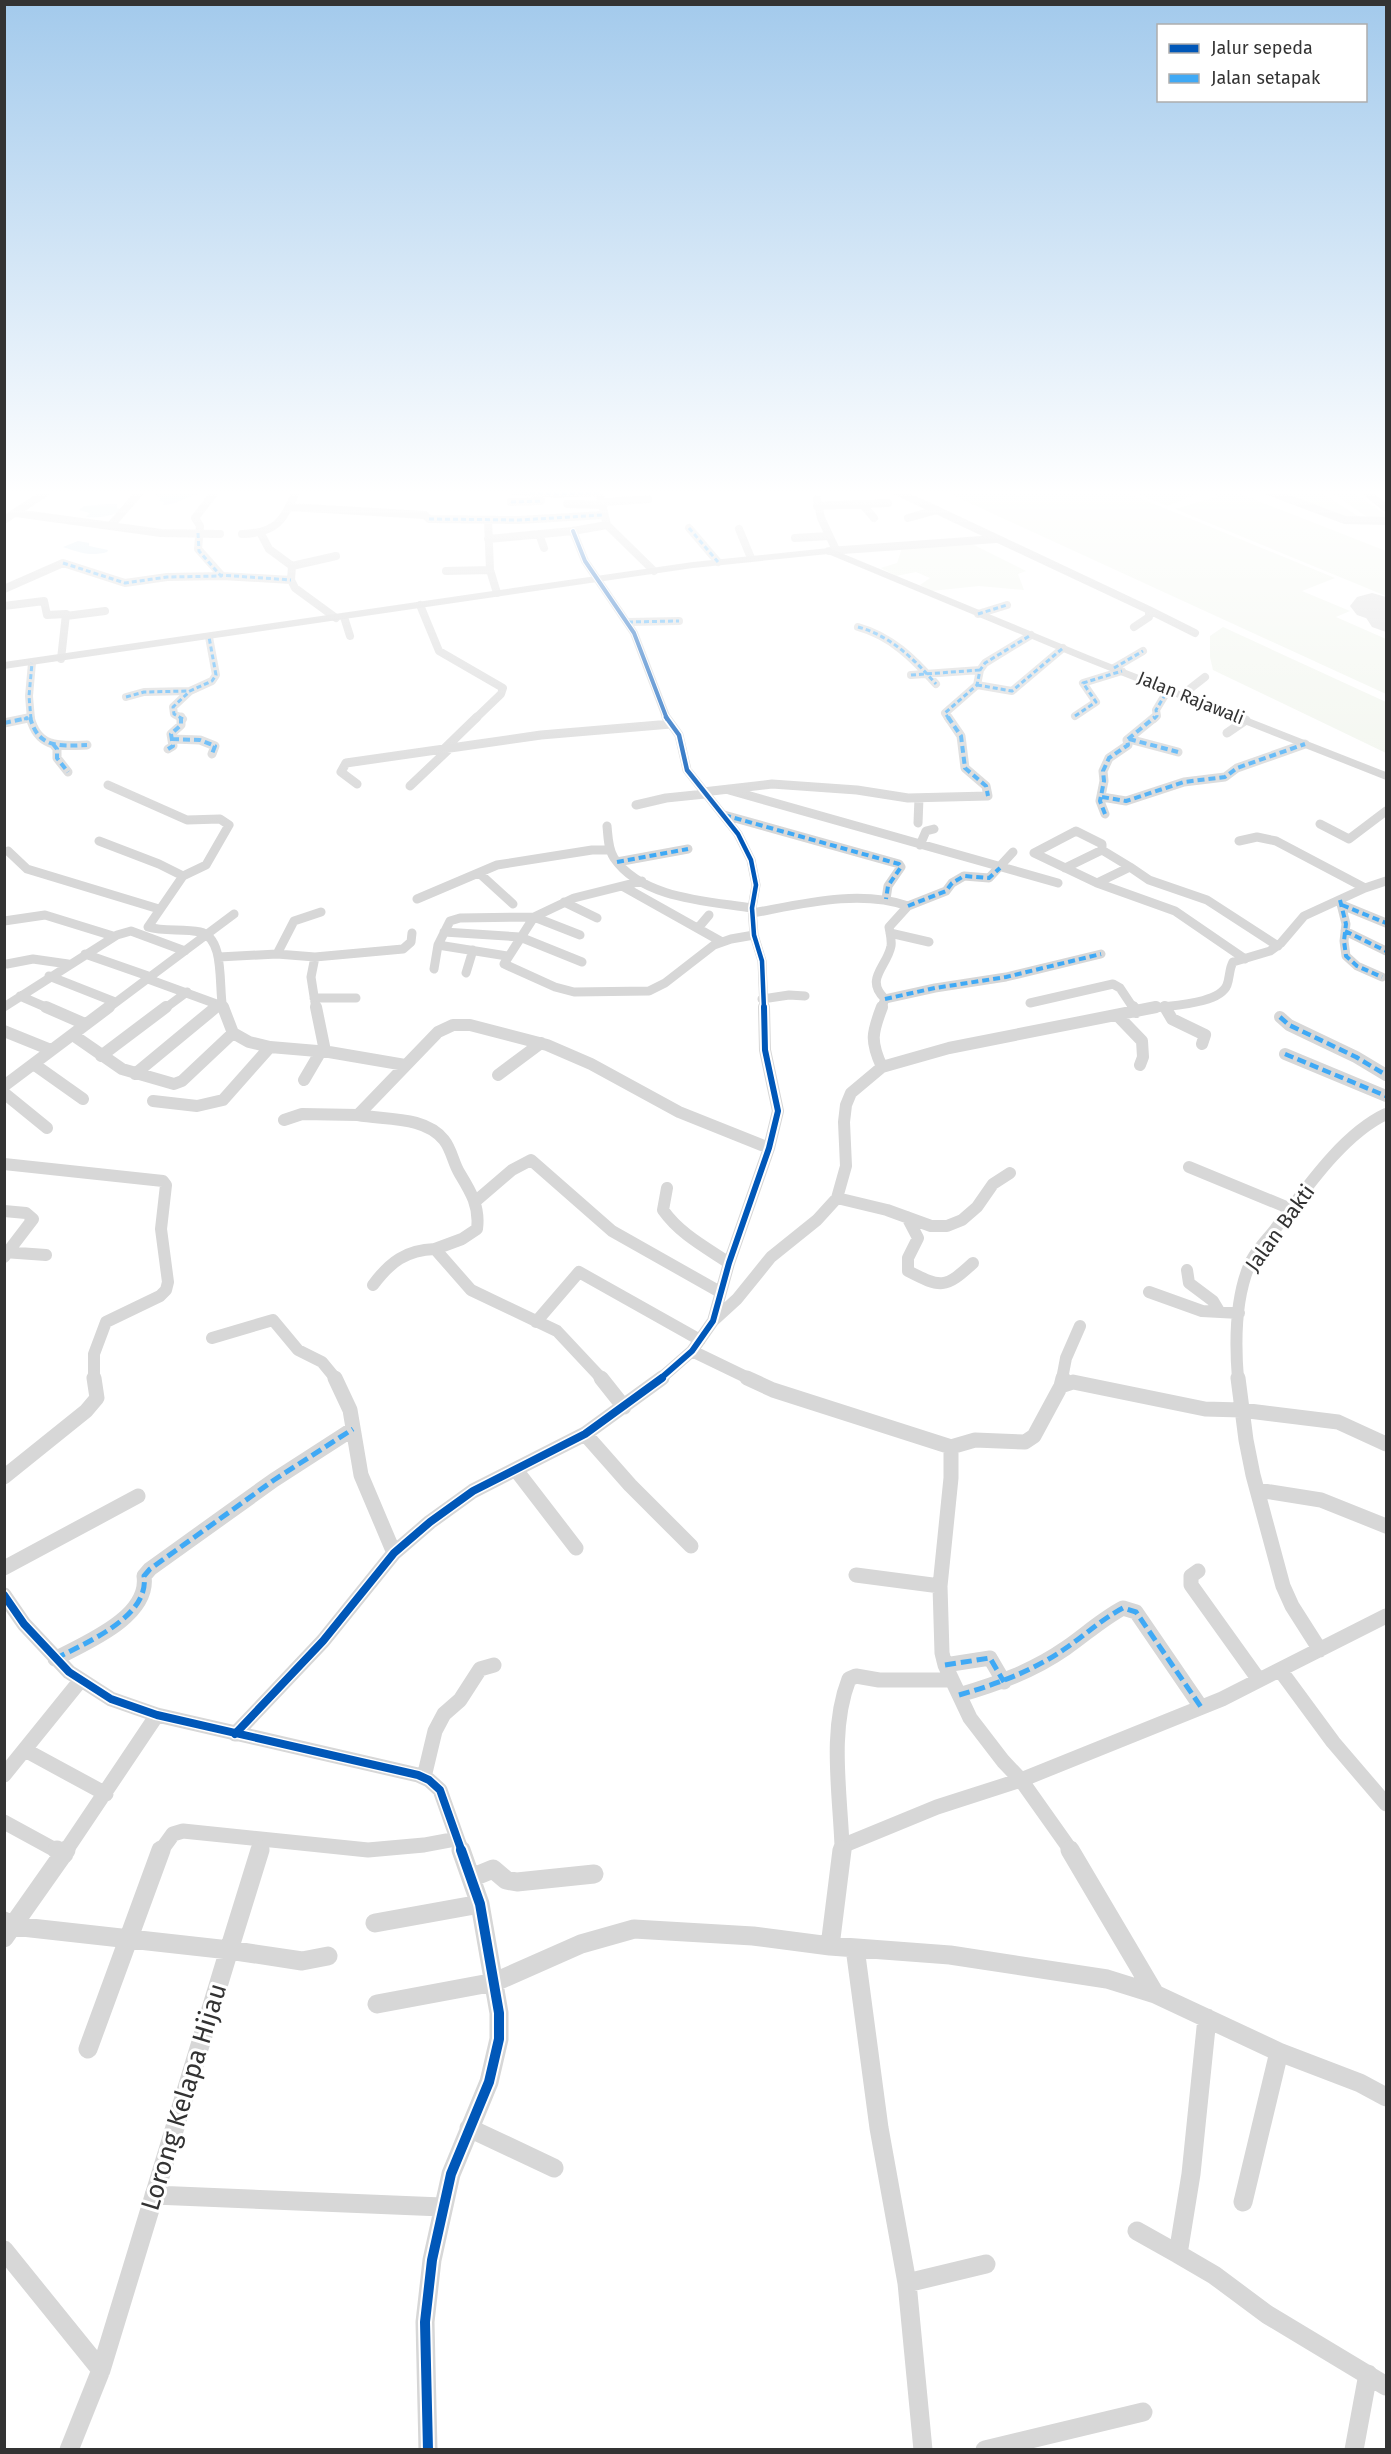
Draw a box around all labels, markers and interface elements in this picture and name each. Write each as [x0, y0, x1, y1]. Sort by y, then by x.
legend [1157, 24, 1367, 102]
text: Jalur sepeda [1211, 37, 1313, 59]
text: Jalan setapak [1211, 67, 1321, 89]
street label: Jalan Rajawali [1134, 667, 1248, 729]
street label: Jalan Bakti [1240, 1179, 1320, 1277]
street label: Lorong Kelapa Hijau [135, 1980, 233, 2214]

